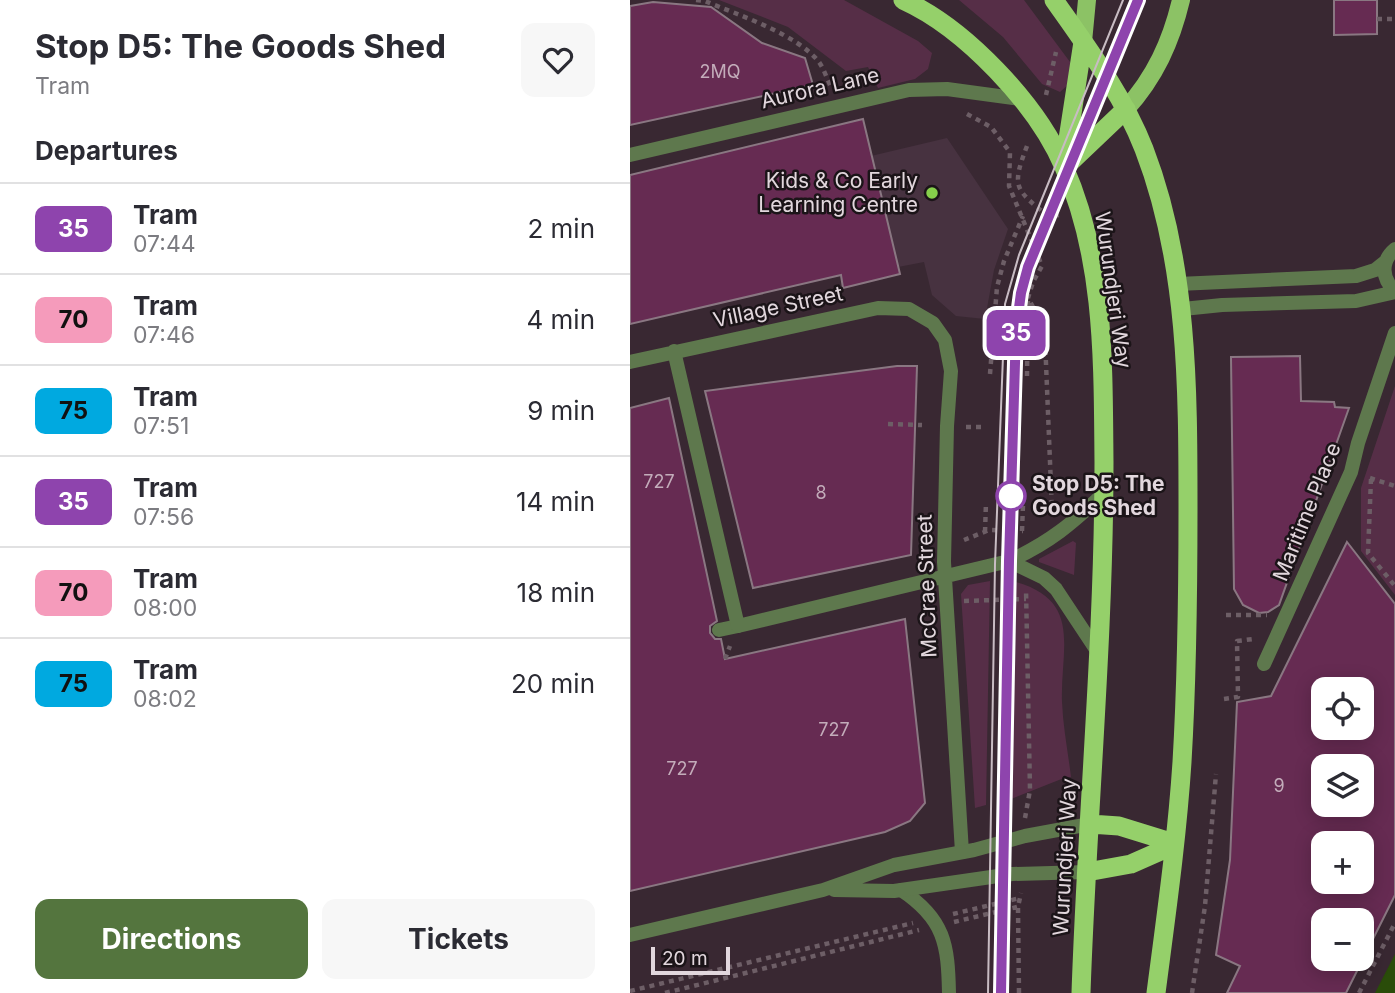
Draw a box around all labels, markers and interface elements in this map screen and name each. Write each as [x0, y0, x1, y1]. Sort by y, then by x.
button: heart [521, 23, 595, 97]
text: Stop D5: The Goods Shed [35, 26, 446, 66]
house number: 2MQ [699, 61, 741, 82]
street label: Aurora Lane [758, 62, 882, 113]
text: Tram [35, 72, 90, 100]
text: Departures [35, 135, 178, 166]
place label: Kids & Co Early Learning Centre [758, 168, 918, 217]
marker: Kids & Co Early Learning Centre [924, 185, 940, 201]
text: Tram [133, 199, 198, 230]
street label: Wurundjeri Way [1090, 210, 1137, 370]
text: 2 min [527, 213, 595, 244]
text: 35 [58, 214, 89, 243]
text: 07:44 [133, 230, 196, 258]
street label: Village Street [711, 281, 845, 332]
text: Tram [133, 290, 198, 321]
text: 4 min [526, 304, 595, 335]
text: 70 [59, 305, 88, 334]
line badge: 35 [984, 310, 1048, 356]
text: 35 [1001, 318, 1031, 347]
text: 07:46 [133, 321, 195, 349]
text: Tram [133, 381, 198, 412]
text: 9 min [527, 395, 595, 426]
text: 75 [59, 396, 88, 425]
text: 07:51 [133, 412, 189, 440]
street label: Maritime Place [1267, 439, 1346, 585]
house number: 727 [643, 471, 675, 492]
place label: Stop D5: The Goods Shed [1032, 471, 1165, 520]
text: Tram [133, 472, 198, 503]
marker: Stop D5: The Goods Shed [996, 481, 1026, 511]
house number: 8 [815, 482, 827, 503]
text: 14 min [516, 486, 595, 517]
text: 35 [58, 487, 89, 516]
text: 07:56 [133, 503, 194, 531]
street label: McCrae Street [912, 514, 941, 658]
text: Tram [133, 563, 198, 594]
text: 18 min [517, 577, 595, 608]
text: 70 [59, 578, 88, 607]
text: 08:00 [133, 594, 197, 622]
text: Tram [133, 654, 198, 685]
text: 20 min [511, 668, 595, 699]
text: 75 [59, 669, 88, 698]
map controls [1311, 677, 1374, 971]
button: locate [1311, 677, 1374, 740]
text: 08:02 [133, 685, 197, 713]
house number: 727 [818, 719, 850, 740]
button: layers [1311, 754, 1374, 817]
house number: 727 [666, 758, 698, 779]
house number: 9 [1273, 775, 1285, 796]
street label: Wurundjeri Way [1048, 777, 1081, 937]
button: + [1311, 831, 1374, 894]
button: Directions [35, 899, 308, 979]
button: Tickets [322, 899, 595, 979]
button: − [1311, 908, 1374, 971]
scale bar [651, 944, 730, 976]
text: 20 m [662, 947, 708, 970]

